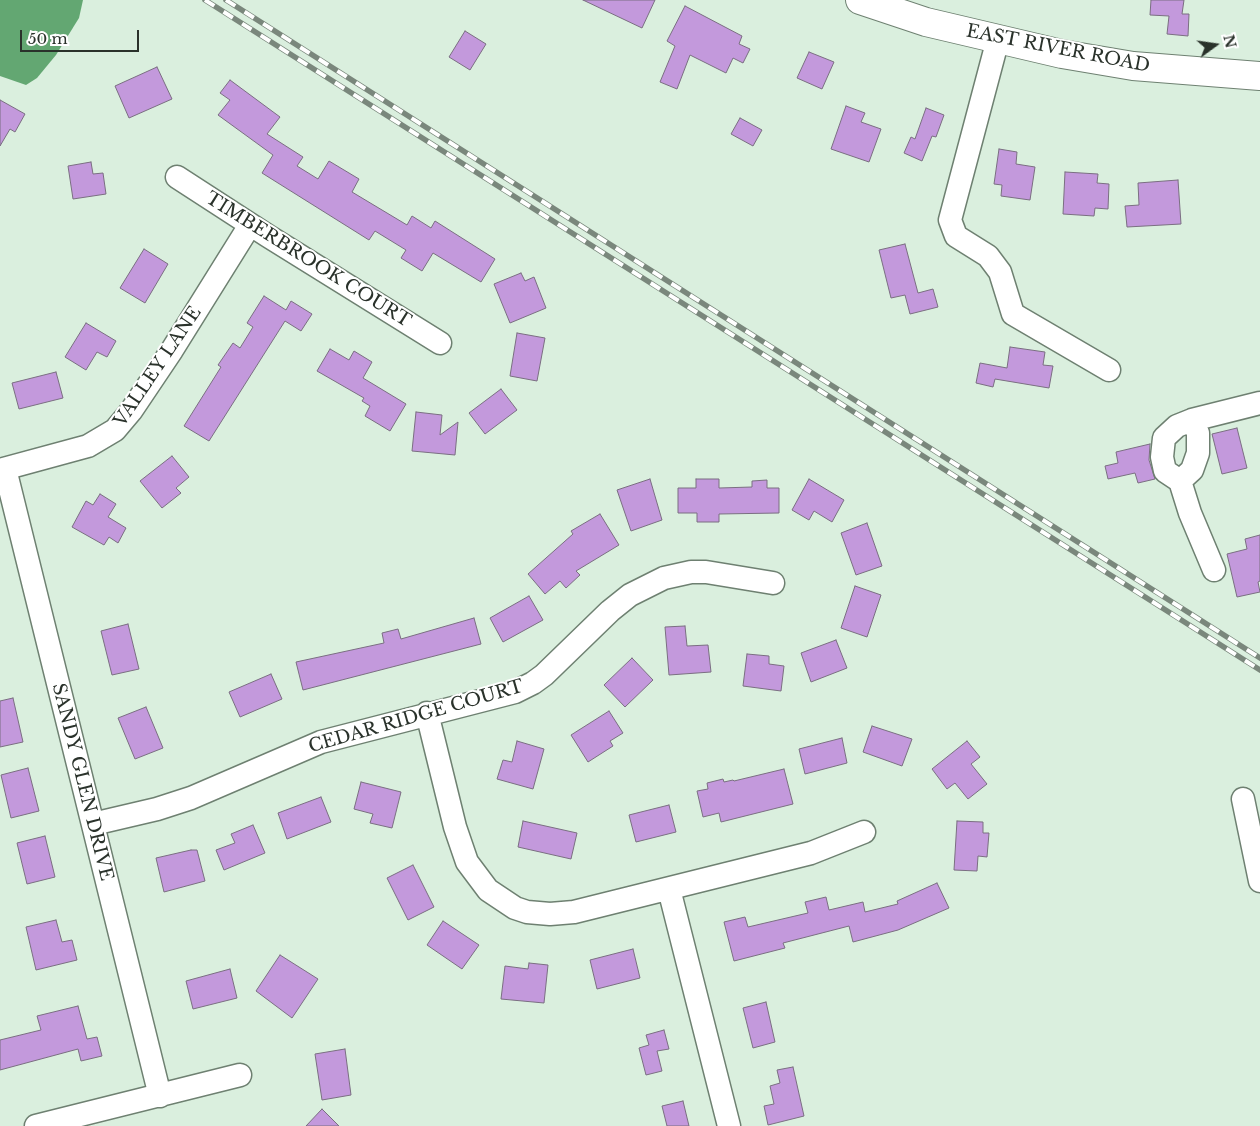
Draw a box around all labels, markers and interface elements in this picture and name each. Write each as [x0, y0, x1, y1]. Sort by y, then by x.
scale bar [22, 20, 141, 52]
north arrow [1190, 20, 1240, 70]
street label: EAST RIVER ROAD [964, 21, 1152, 77]
text: 50 m [28, 29, 68, 48]
text: N [1219, 33, 1240, 50]
street label: TIMBERBROOK COURT [201, 188, 415, 332]
street label: VALLEY LANE [110, 303, 206, 431]
street label: CEDAR RIDGE COURT [306, 676, 526, 758]
street label: SANDY GLEN DRIVE [47, 681, 117, 883]

